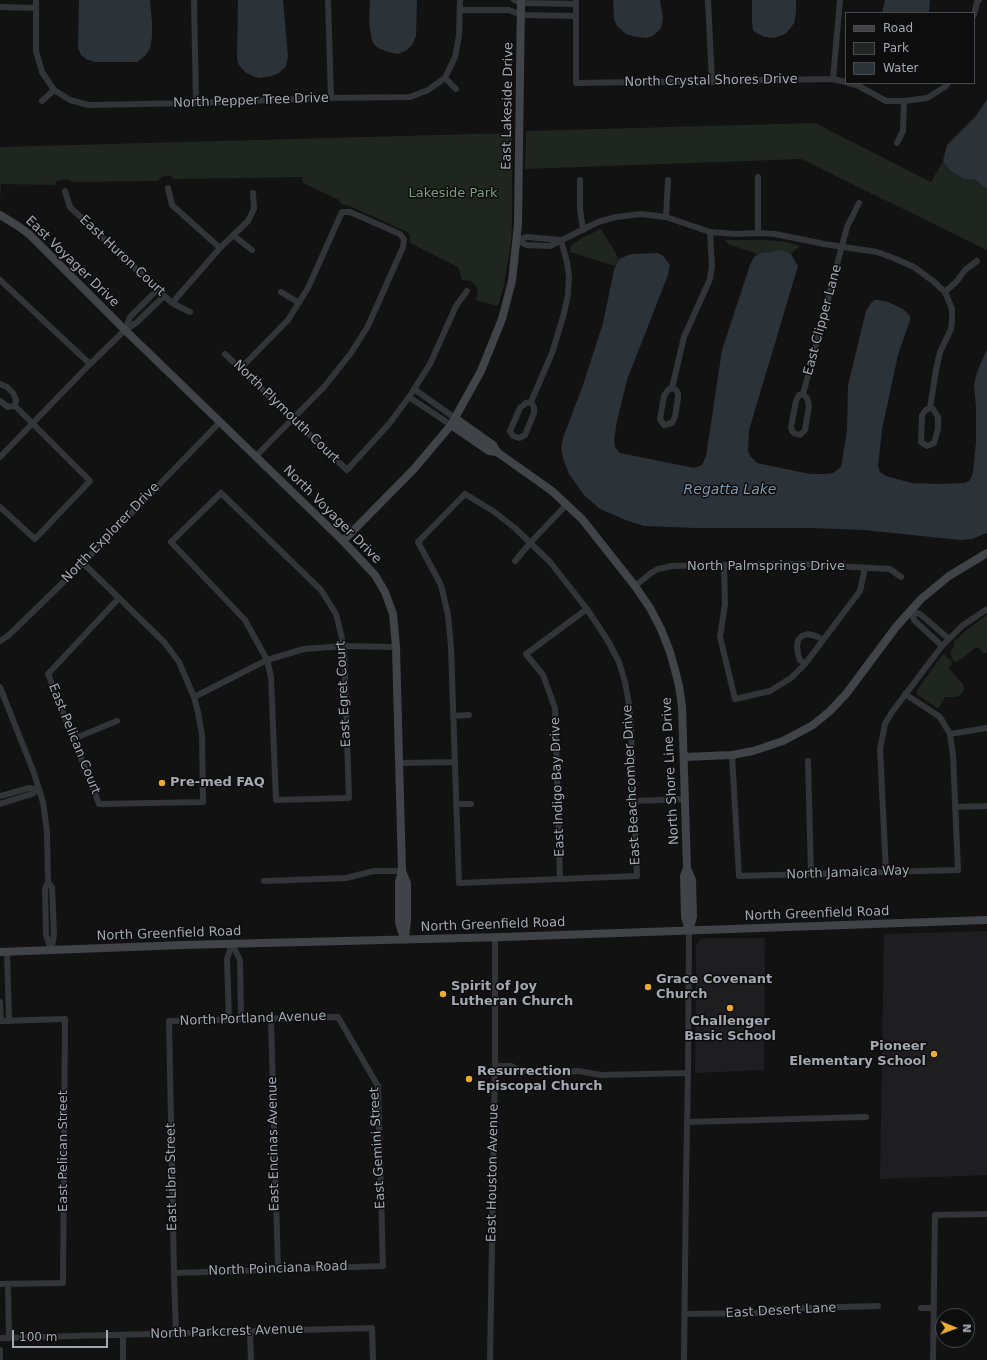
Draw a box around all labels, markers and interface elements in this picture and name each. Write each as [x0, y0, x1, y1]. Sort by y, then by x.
legend [845, 12, 975, 84]
text: Road [883, 21, 913, 35]
text: Park [883, 41, 909, 55]
street label: East Lakeside Drive [499, 42, 517, 170]
text: Water [883, 61, 918, 75]
street label: North Crystal Shores Drive [624, 72, 798, 90]
street label: North Pepper Tree Drive [173, 90, 329, 112]
park label: Lakeside Park [408, 186, 498, 202]
street label: East Huron Court [76, 212, 168, 300]
street label: East Voyager Drive [22, 213, 122, 311]
street label: East Clipper Lane [801, 263, 845, 377]
street label: North Plymouth Court [230, 357, 342, 467]
street label: North Voyager Drive [280, 463, 384, 567]
street label: North Explorer Drive [59, 480, 163, 586]
water label: Regatta Lake [684, 482, 776, 498]
street label: North Palmsprings Drive [687, 559, 845, 575]
street label: East Egret Court [333, 640, 355, 748]
street label: East Pelican Court [45, 681, 103, 797]
street label: North Shore Line Drive [659, 697, 683, 845]
street label: East Beachcomber Drive [620, 704, 644, 866]
street label: East Indigo Bay Drive [548, 717, 568, 857]
place label: Pre-med FAQ [170, 775, 265, 791]
marker: Pre-med FAQ [157, 778, 167, 788]
street label: North Jamaica Way [786, 863, 910, 883]
street label: North Greenfield Road [744, 904, 890, 924]
street label: North Greenfield Road [420, 915, 566, 935]
street label: North Greenfield Road [96, 924, 242, 944]
place label: Grace Covenant Church [656, 972, 772, 1003]
place label: Spirit of Joy Lutheran Church [451, 979, 573, 1010]
marker: Grace Covenant Church [643, 982, 653, 992]
marker: Spirit of Joy Lutheran Church [438, 989, 448, 999]
marker: Challenger Basic School [725, 1003, 735, 1013]
street label: North Portland Avenue [179, 1009, 327, 1029]
place label: Challenger Basic School [684, 1014, 776, 1045]
place label: Pioneer Elementary School [789, 1039, 926, 1070]
marker: Pioneer Elementary School [929, 1049, 939, 1059]
place label: Resurrection Episcopal Church [477, 1064, 602, 1095]
marker: Resurrection Episcopal Church [464, 1074, 474, 1084]
street label: East Encinas Avenue [265, 1076, 283, 1212]
street label: East Gemini Street [367, 1087, 389, 1209]
street label: East Pelican Street [56, 1090, 72, 1212]
street label: East Houston Avenue [484, 1104, 502, 1242]
street label: East Libra Street [163, 1123, 181, 1231]
street label: North Poinciana Road [208, 1259, 348, 1279]
street label: East Desert Lane [725, 1300, 837, 1322]
north arrow [935, 1308, 975, 1348]
scale bar [14, 1322, 110, 1348]
street label: North Parkcrest Avenue [150, 1322, 304, 1342]
text: N [960, 1323, 973, 1333]
text: 100 m [19, 1330, 57, 1344]

